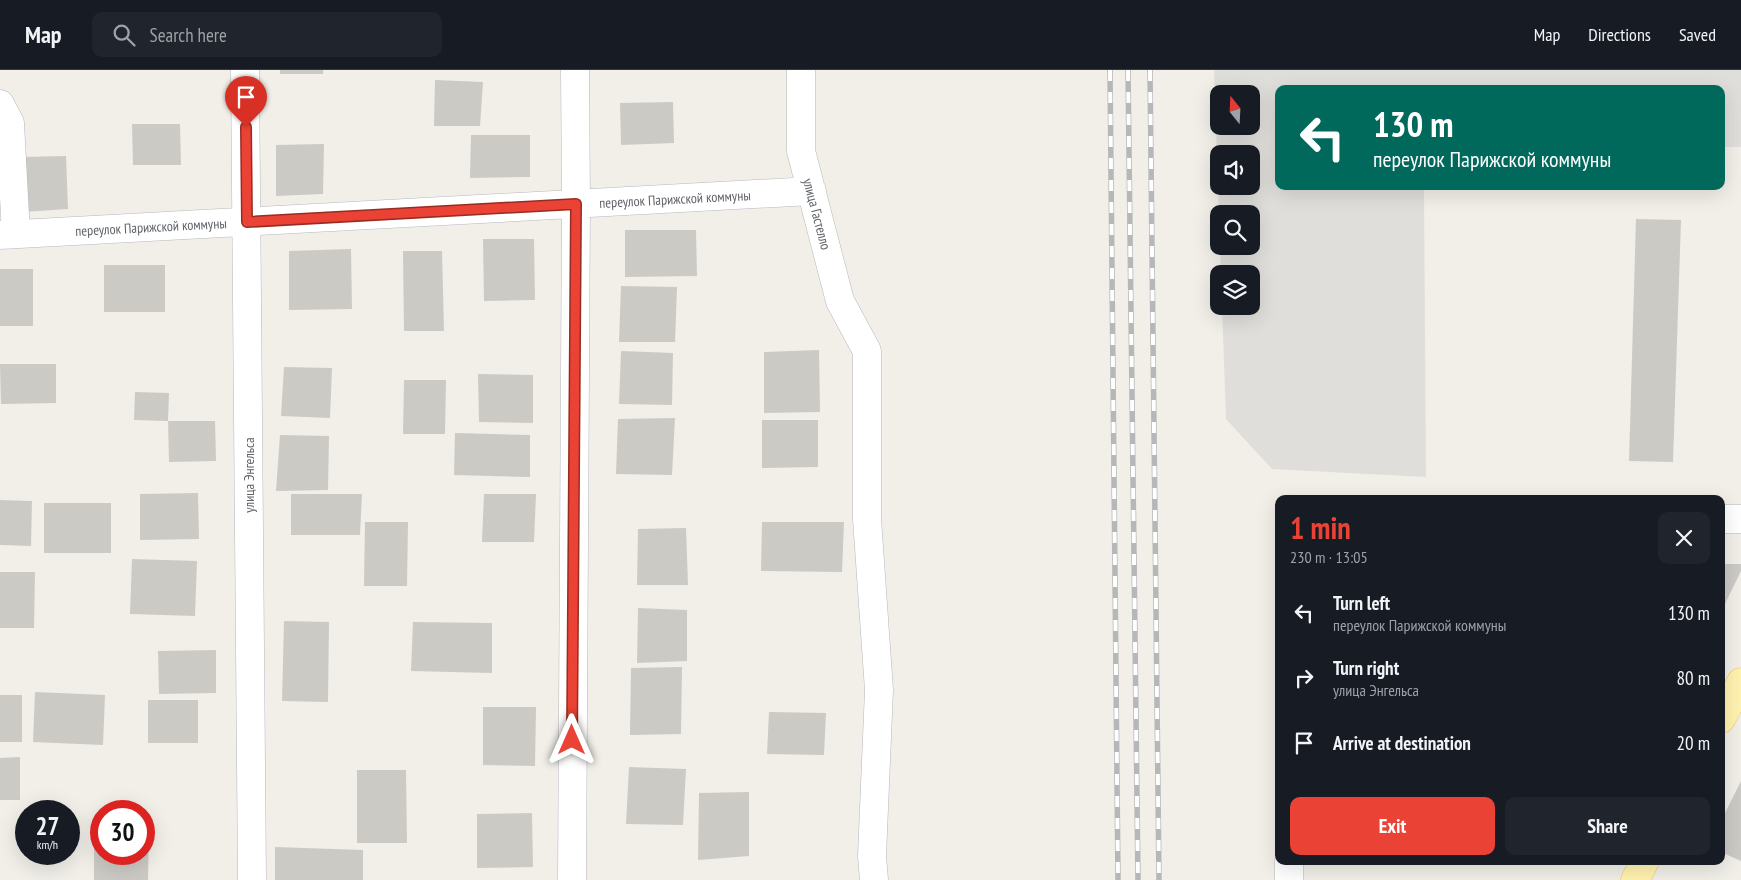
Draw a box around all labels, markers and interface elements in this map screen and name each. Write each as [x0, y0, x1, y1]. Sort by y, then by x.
search box [92, 12, 442, 57]
text: Map [25, 19, 62, 50]
icon: search [110, 21, 138, 49]
text: Search here [150, 23, 227, 47]
text: Map [1534, 23, 1560, 46]
text: Directions [1588, 23, 1651, 46]
text: Saved [1679, 23, 1716, 46]
pin [225, 76, 267, 127]
icon: arrive [232, 83, 260, 111]
north arrow [1210, 85, 1260, 135]
map controls [1210, 85, 1260, 315]
text: 130 m [1373, 101, 1454, 147]
icon: left [1290, 105, 1355, 170]
button: sound [1210, 145, 1260, 195]
text: переулок Парижской коммуны [1373, 145, 1611, 173]
street label: улица Гастелло [799, 176, 835, 252]
street label: переулок Парижской коммуны [599, 186, 751, 212]
button: search [1210, 205, 1260, 255]
street label: переулок Парижской коммуны [75, 214, 227, 240]
button: layers [1210, 265, 1260, 315]
street label: улица Энгельса [240, 437, 258, 513]
text: 1 min [1290, 508, 1351, 547]
button: close [1658, 512, 1710, 564]
text: 230 m · 13:05 [1290, 547, 1368, 567]
text: Turn left [1333, 591, 1390, 615]
icon: left [1290, 599, 1318, 627]
text: 130 m [1668, 601, 1710, 625]
text: переулок Парижской коммуны [1333, 615, 1506, 635]
text: Turn right [1333, 656, 1399, 680]
icon: right [1290, 664, 1318, 692]
text: 80 m [1677, 666, 1710, 690]
text: улица Энгельса [1333, 680, 1419, 700]
position arrow [545, 713, 597, 765]
icon: arrive [1290, 729, 1318, 757]
text: Arrive at destination [1333, 731, 1471, 755]
text: 20 m [1677, 731, 1710, 755]
button: Exit [1290, 797, 1495, 855]
button: Share [1505, 797, 1710, 855]
speed limit sign: 30 [90, 800, 155, 865]
text: 27 [36, 810, 59, 842]
text: km/h [37, 837, 58, 852]

